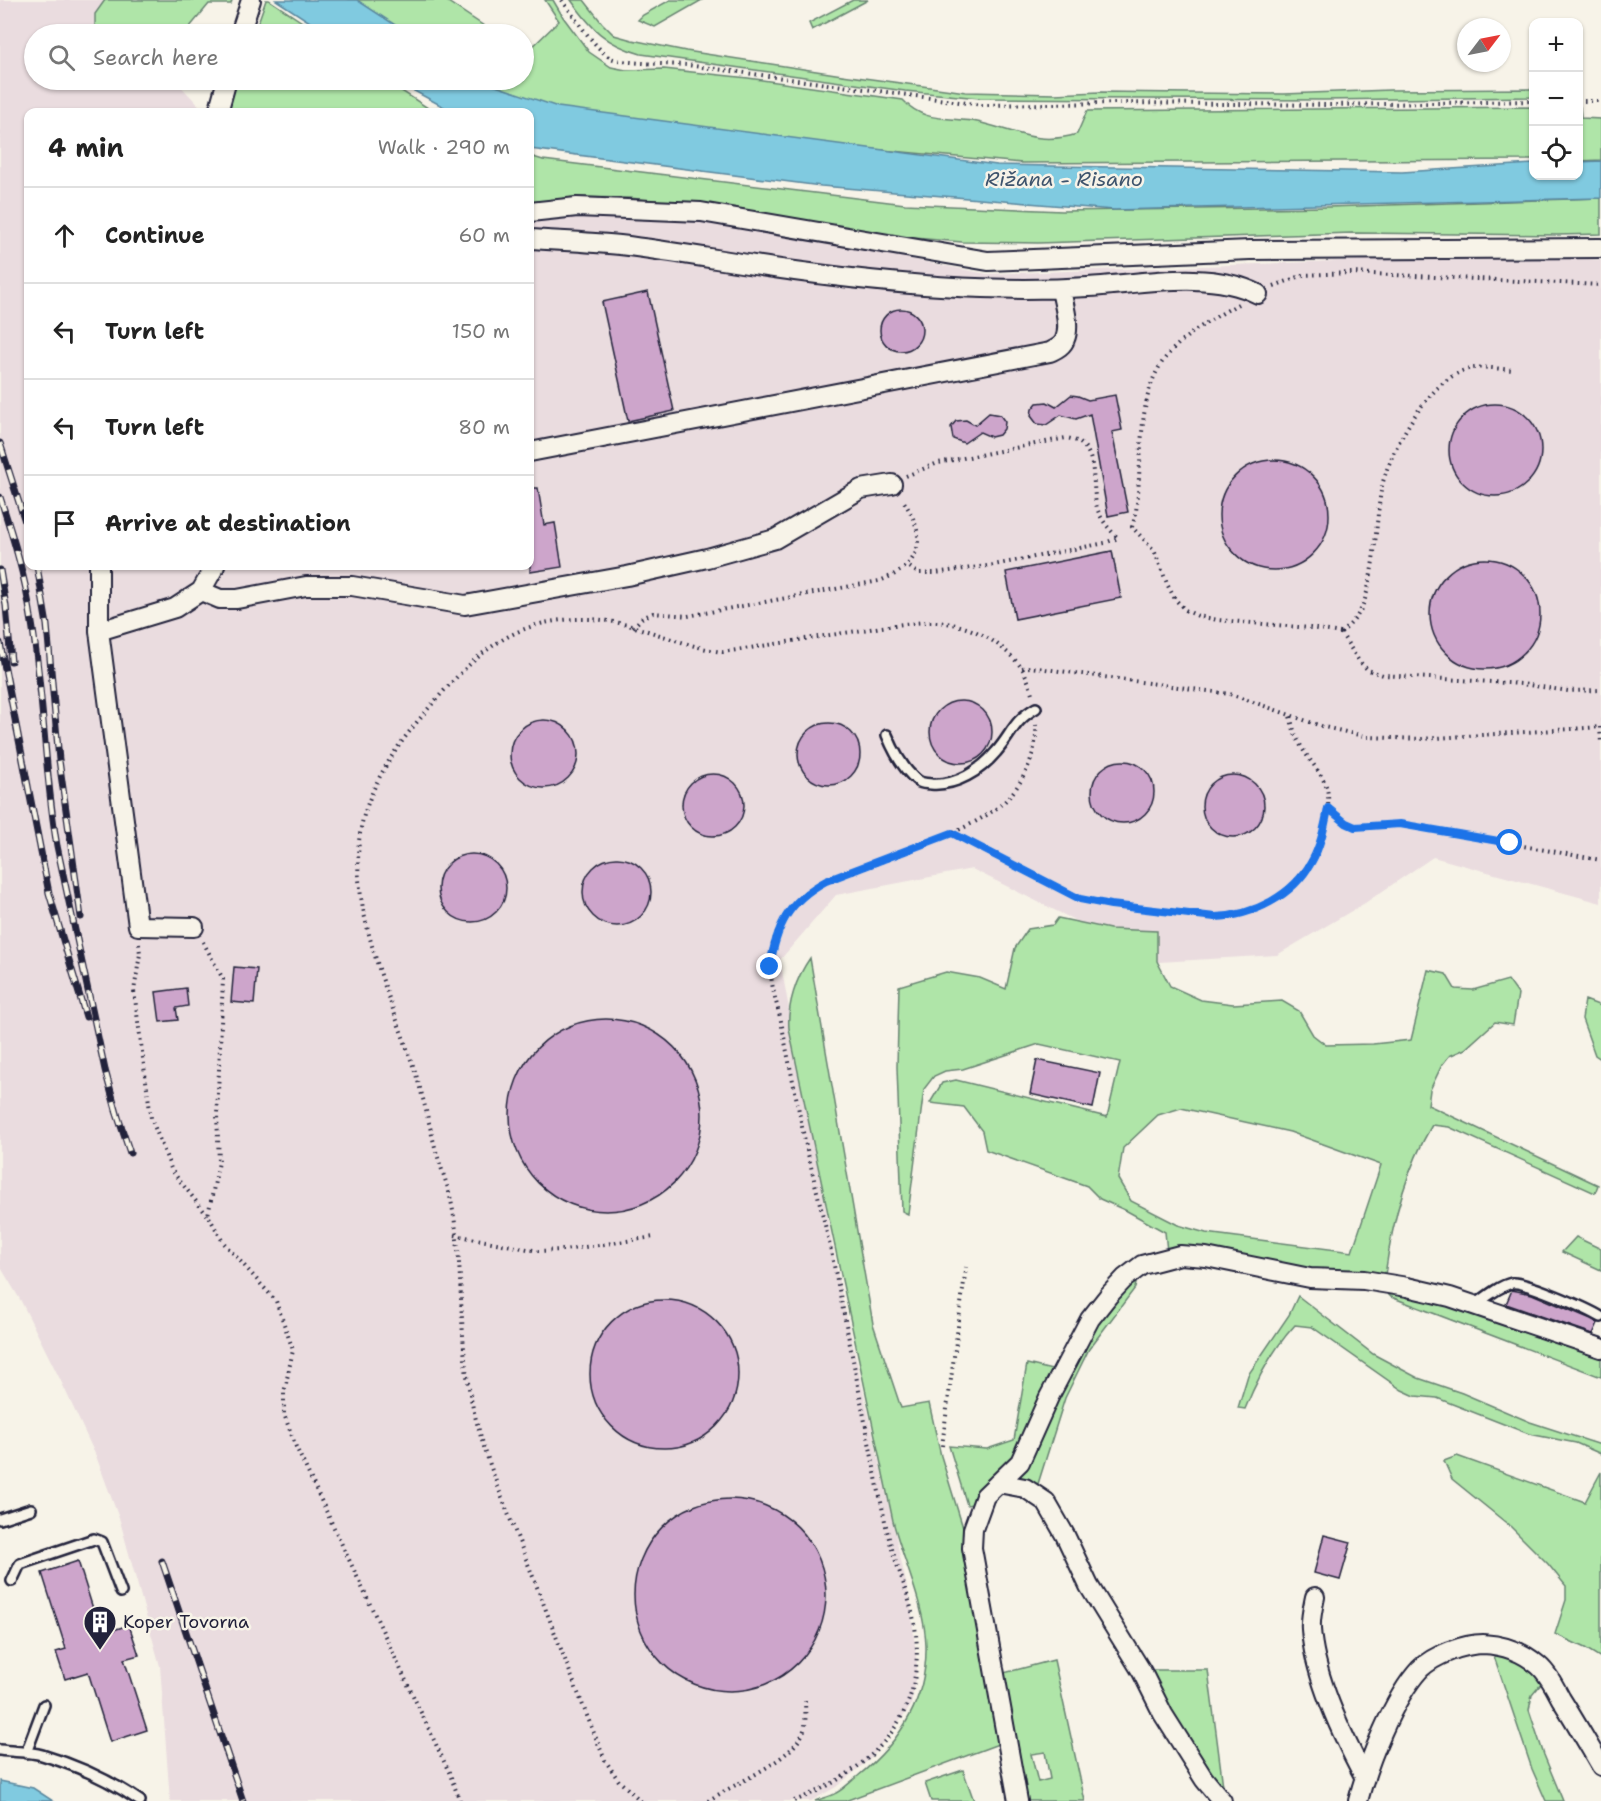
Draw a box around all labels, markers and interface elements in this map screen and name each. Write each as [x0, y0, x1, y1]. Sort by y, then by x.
north arrow [1457, 18, 1511, 72]
map controls [1529, 18, 1583, 180]
button: + [1529, 18, 1583, 72]
search box [24, 24, 534, 90]
icon: search [45, 41, 78, 74]
text: Search here [93, 43, 219, 72]
button: − [1529, 72, 1583, 126]
button: locate [1529, 126, 1583, 180]
text: 4 min [48, 130, 124, 165]
text: Walk · 290 m [378, 134, 510, 160]
water label: Rižana - Risano [985, 166, 1143, 192]
icon: ahead [48, 219, 81, 252]
text: Continue [105, 221, 205, 250]
text: 60 m [458, 222, 510, 248]
icon: left [48, 315, 81, 348]
text: Turn left [105, 317, 204, 346]
text: 150 m [452, 318, 510, 344]
icon: left [48, 411, 81, 444]
text: Turn left [105, 413, 204, 442]
text: 80 m [458, 414, 510, 440]
icon: arrive [48, 507, 81, 540]
text: Arrive at destination [105, 509, 351, 538]
route start [1496, 829, 1522, 855]
route end [756, 953, 782, 979]
building icon: Koper Tovorna [82, 1604, 118, 1651]
place label: Koper Tovorna [123, 1610, 249, 1634]

